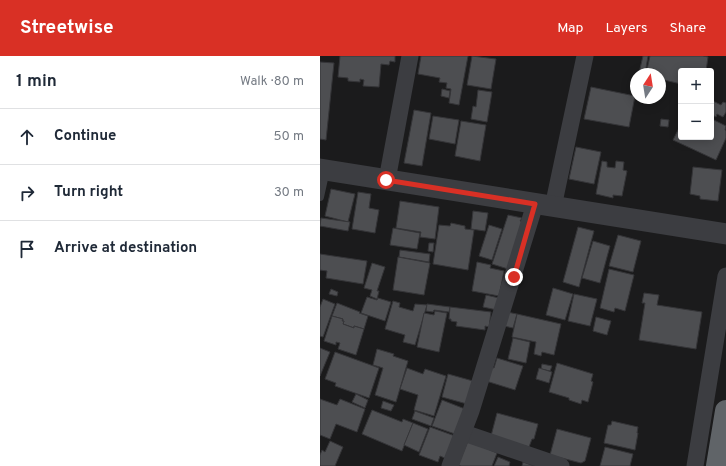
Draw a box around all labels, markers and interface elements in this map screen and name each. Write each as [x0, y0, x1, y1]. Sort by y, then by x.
text: Streetwise [20, 16, 113, 40]
text: Map [557, 20, 583, 37]
text: Layers [605, 20, 647, 37]
text: Share [669, 20, 706, 37]
north arrow [630, 68, 666, 104]
map controls [678, 68, 714, 140]
button: + [678, 68, 714, 104]
text: 1 min [16, 71, 57, 93]
text: Walk · 80 m [240, 74, 304, 90]
button: − [678, 104, 714, 140]
icon: ahead [16, 126, 38, 148]
text: Continue [54, 127, 116, 146]
text: 50 m [274, 129, 304, 145]
route start [377, 171, 395, 189]
icon: right [16, 182, 38, 204]
text: Turn right [54, 183, 123, 202]
text: 30 m [274, 185, 304, 201]
icon: arrive [16, 238, 38, 260]
text: Arrive at destination [54, 239, 197, 258]
route end [505, 268, 523, 286]

